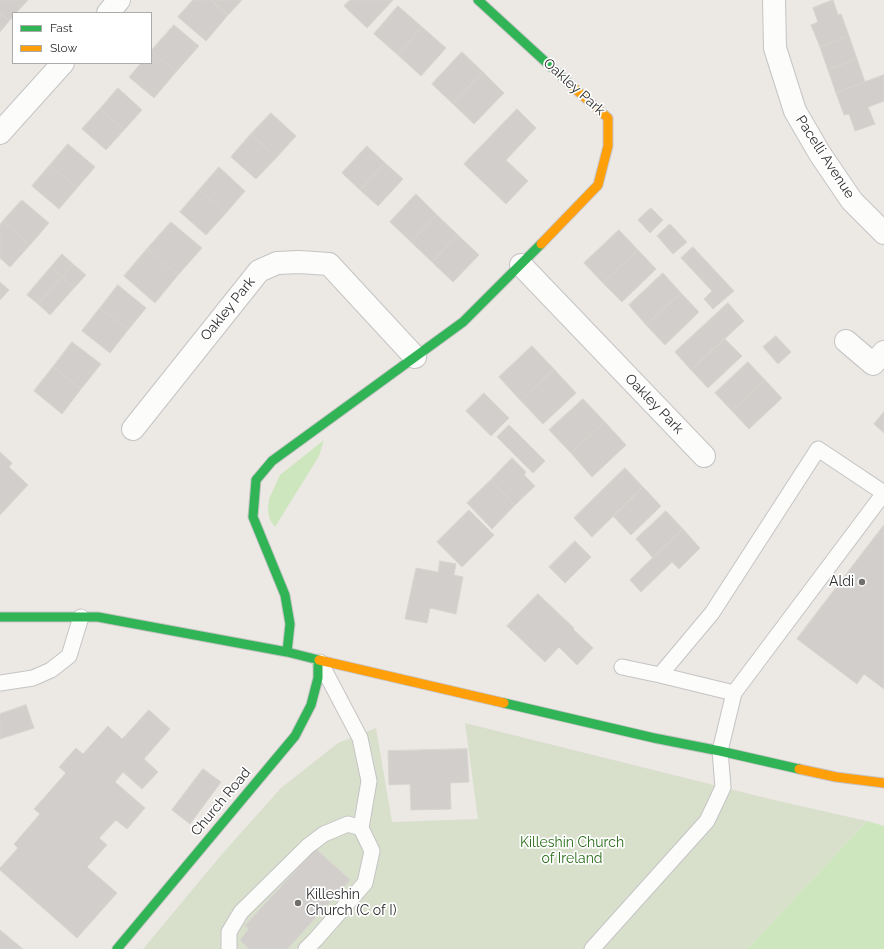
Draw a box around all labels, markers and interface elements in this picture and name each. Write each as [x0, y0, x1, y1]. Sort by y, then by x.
legend [12, 12, 152, 64]
text: Fast [50, 21, 73, 35]
text: Slow [50, 41, 77, 55]
street label: Oakley Park [540, 55, 608, 119]
street label: Pacelli Avenue [792, 112, 858, 202]
street label: Oakley Park [197, 274, 259, 344]
street label: Oakley Park [621, 370, 687, 438]
place label: Aldi [829, 574, 854, 590]
marker: Aldi [857, 577, 867, 587]
street label: Church Road [188, 765, 254, 839]
park label: Killeshin Church of Ireland [520, 835, 624, 868]
place label: Killeshin Church (C of I) [306, 887, 396, 920]
marker: Killeshin Church (C of I) [293, 898, 303, 908]

